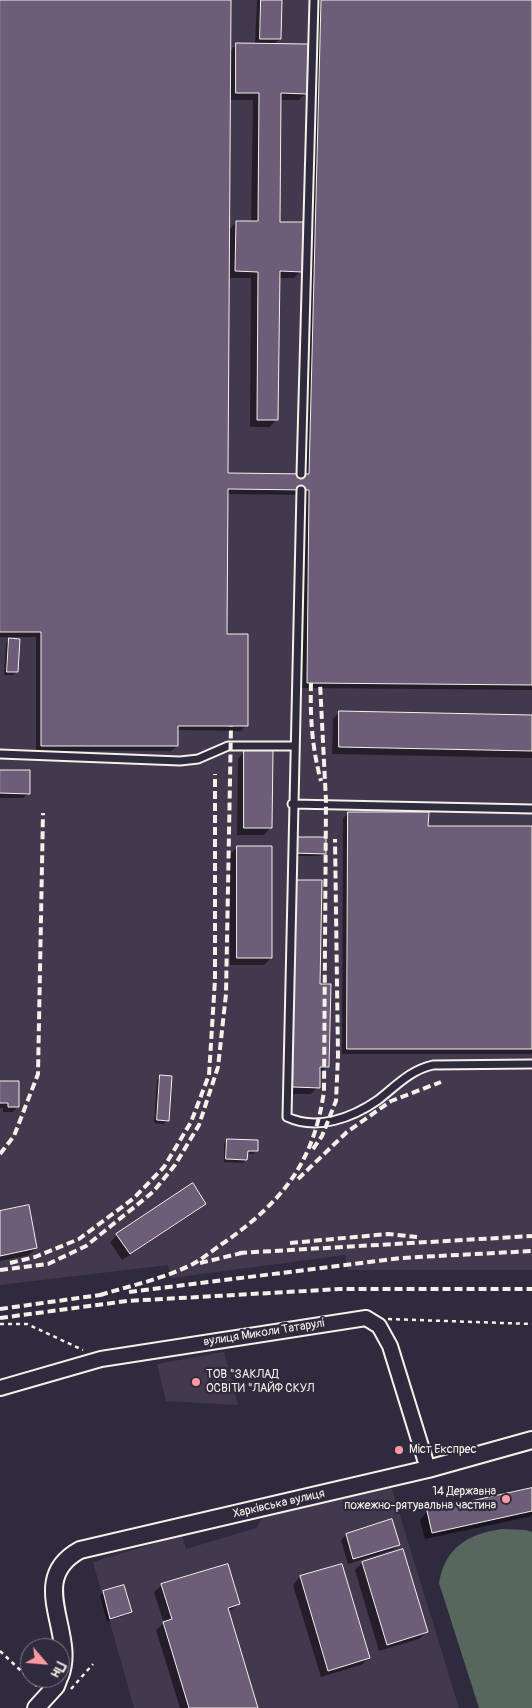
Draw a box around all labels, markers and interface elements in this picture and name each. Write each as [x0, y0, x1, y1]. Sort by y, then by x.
street label: вулиця Миколи Татарулі [202, 1316, 326, 1350]
place label: ТОВ "ЗАКЛАД ОСВІТИ "ЛАЙФ СКУЛ [206, 1368, 314, 1396]
marker: ТОВ "ЗАКЛАД ОСВІТИ "ЛАЙФ СКУЛ [190, 1376, 202, 1388]
place label: Міст Експрес [409, 1443, 477, 1457]
marker: Міст Експрес [393, 1444, 405, 1456]
place label: 14 Державна пожежно-рятувальна частина [344, 1485, 496, 1513]
street label: Харківська вулиця [232, 1486, 326, 1522]
marker: 14 Державна пожежно-рятувальна частина [500, 1493, 512, 1505]
north arrow [20, 1638, 70, 1688]
text: Пн [47, 1659, 69, 1680]

